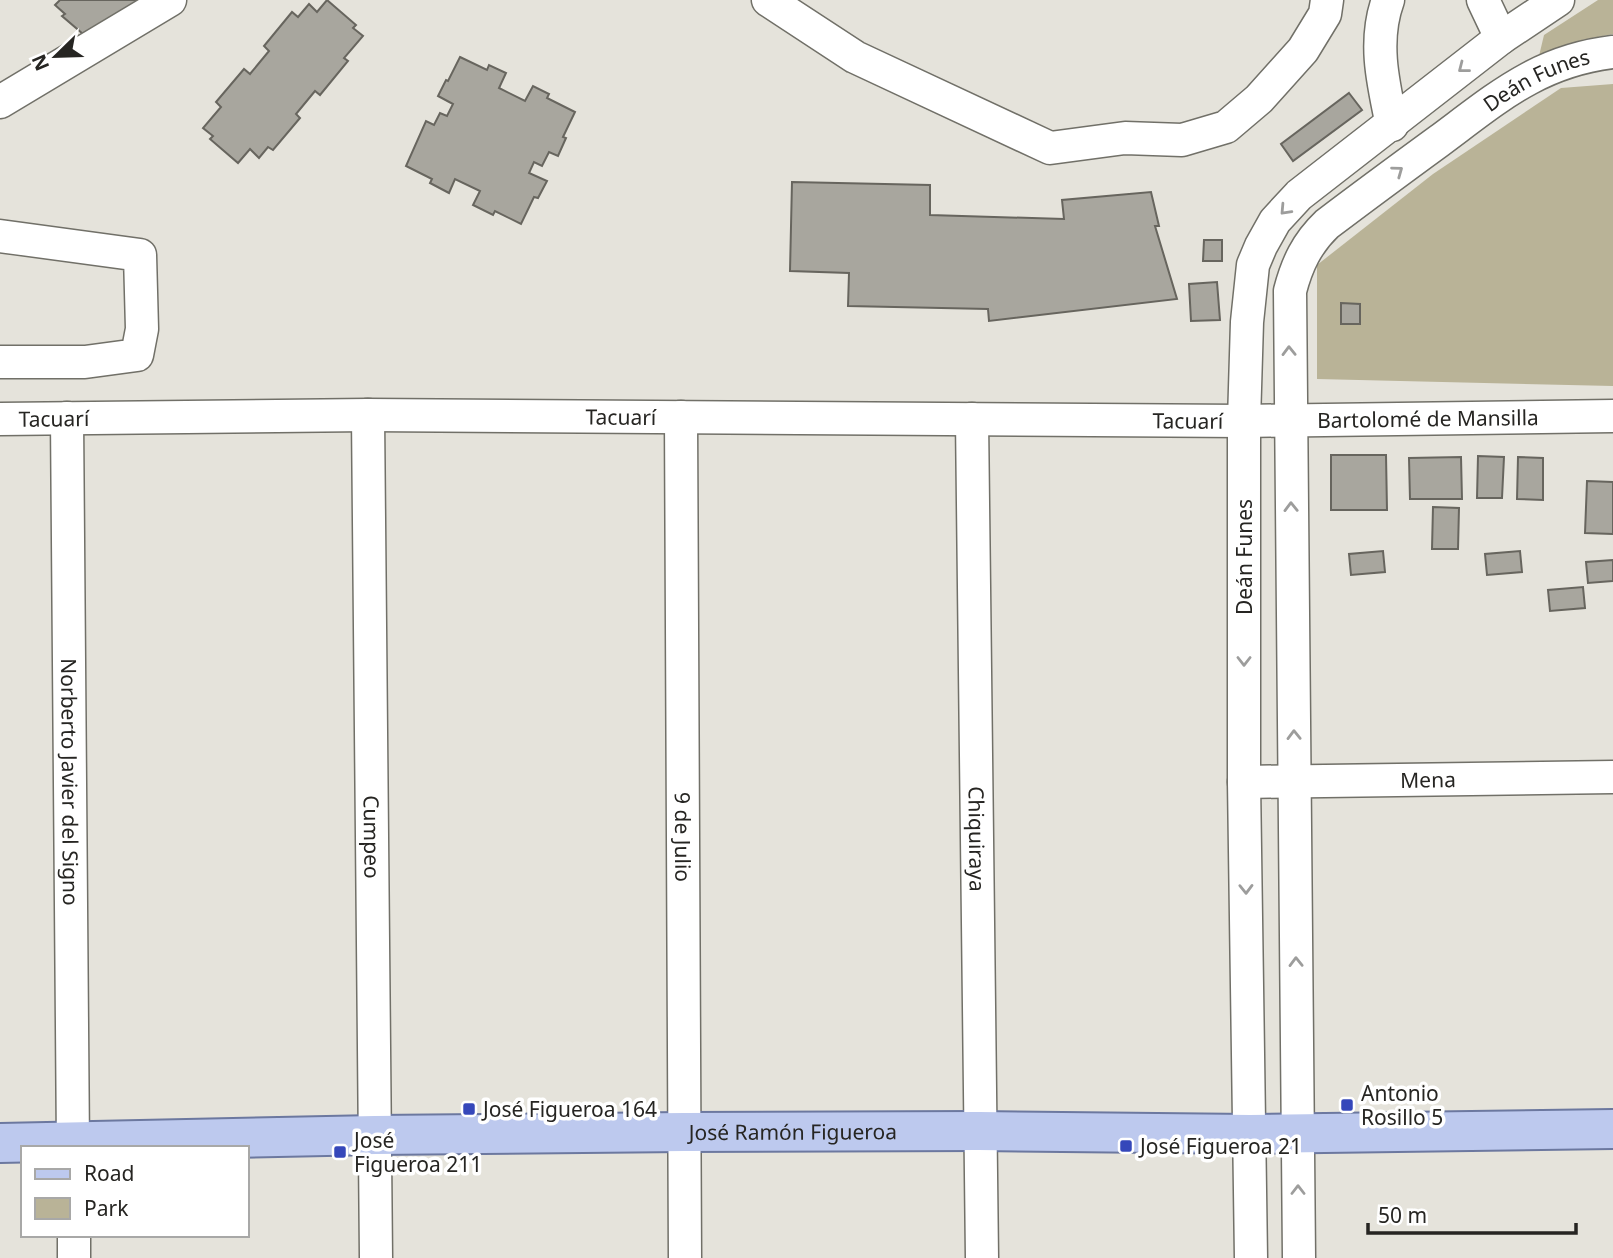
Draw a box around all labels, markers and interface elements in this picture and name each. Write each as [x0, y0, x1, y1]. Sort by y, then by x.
north arrow [21, 21, 91, 91]
street label: Deán Funes [1477, 42, 1592, 118]
text: N [25, 50, 55, 75]
one-way arrow [1458, 60, 1471, 73]
one-way arrow [1390, 167, 1403, 179]
one-way arrow [1281, 202, 1294, 215]
one-way arrow [1281, 346, 1297, 356]
street label: Tacuarí [586, 402, 657, 431]
street label: Bartolomé de Mansilla [1317, 403, 1539, 434]
street label: Tacuarí [18, 404, 90, 433]
street label: Tacuarí [1152, 406, 1224, 435]
street label: Deán Funes [1230, 499, 1258, 615]
one-way arrow [1283, 502, 1299, 512]
one-way arrow [1236, 656, 1252, 667]
street label: Norberto Javier del Signo [55, 658, 85, 906]
one-way arrow [1286, 729, 1302, 740]
street label: Mena [1400, 765, 1456, 794]
street label: Chiquiraya [962, 786, 992, 892]
street label: 9 de Julio [669, 792, 697, 882]
street label: Cumpeo [358, 795, 386, 879]
one-way arrow [1238, 883, 1253, 894]
one-way arrow [1288, 957, 1304, 967]
place label: Antonio Rosillo 5 [1361, 1079, 1443, 1131]
place label: José Figueroa 164 [481, 1095, 657, 1123]
marker: Antonio Rosillo 5 [1339, 1097, 1355, 1113]
marker: José Figueroa 164 [461, 1101, 477, 1117]
street label: José Ramón Figueroa [687, 1117, 897, 1146]
place label: José Figueroa 211 [352, 1126, 482, 1178]
place label: José Figueroa 21 [1138, 1132, 1302, 1160]
marker: José Figueroa 21 [1118, 1138, 1134, 1154]
marker: José Figueroa 211 [332, 1144, 348, 1160]
legend [21, 1146, 248, 1237]
text: Road [84, 1159, 134, 1187]
one-way arrow [1290, 1184, 1306, 1195]
scale bar [1368, 1192, 1576, 1236]
text: Park [84, 1194, 129, 1222]
text: 50 m [1378, 1201, 1427, 1229]

